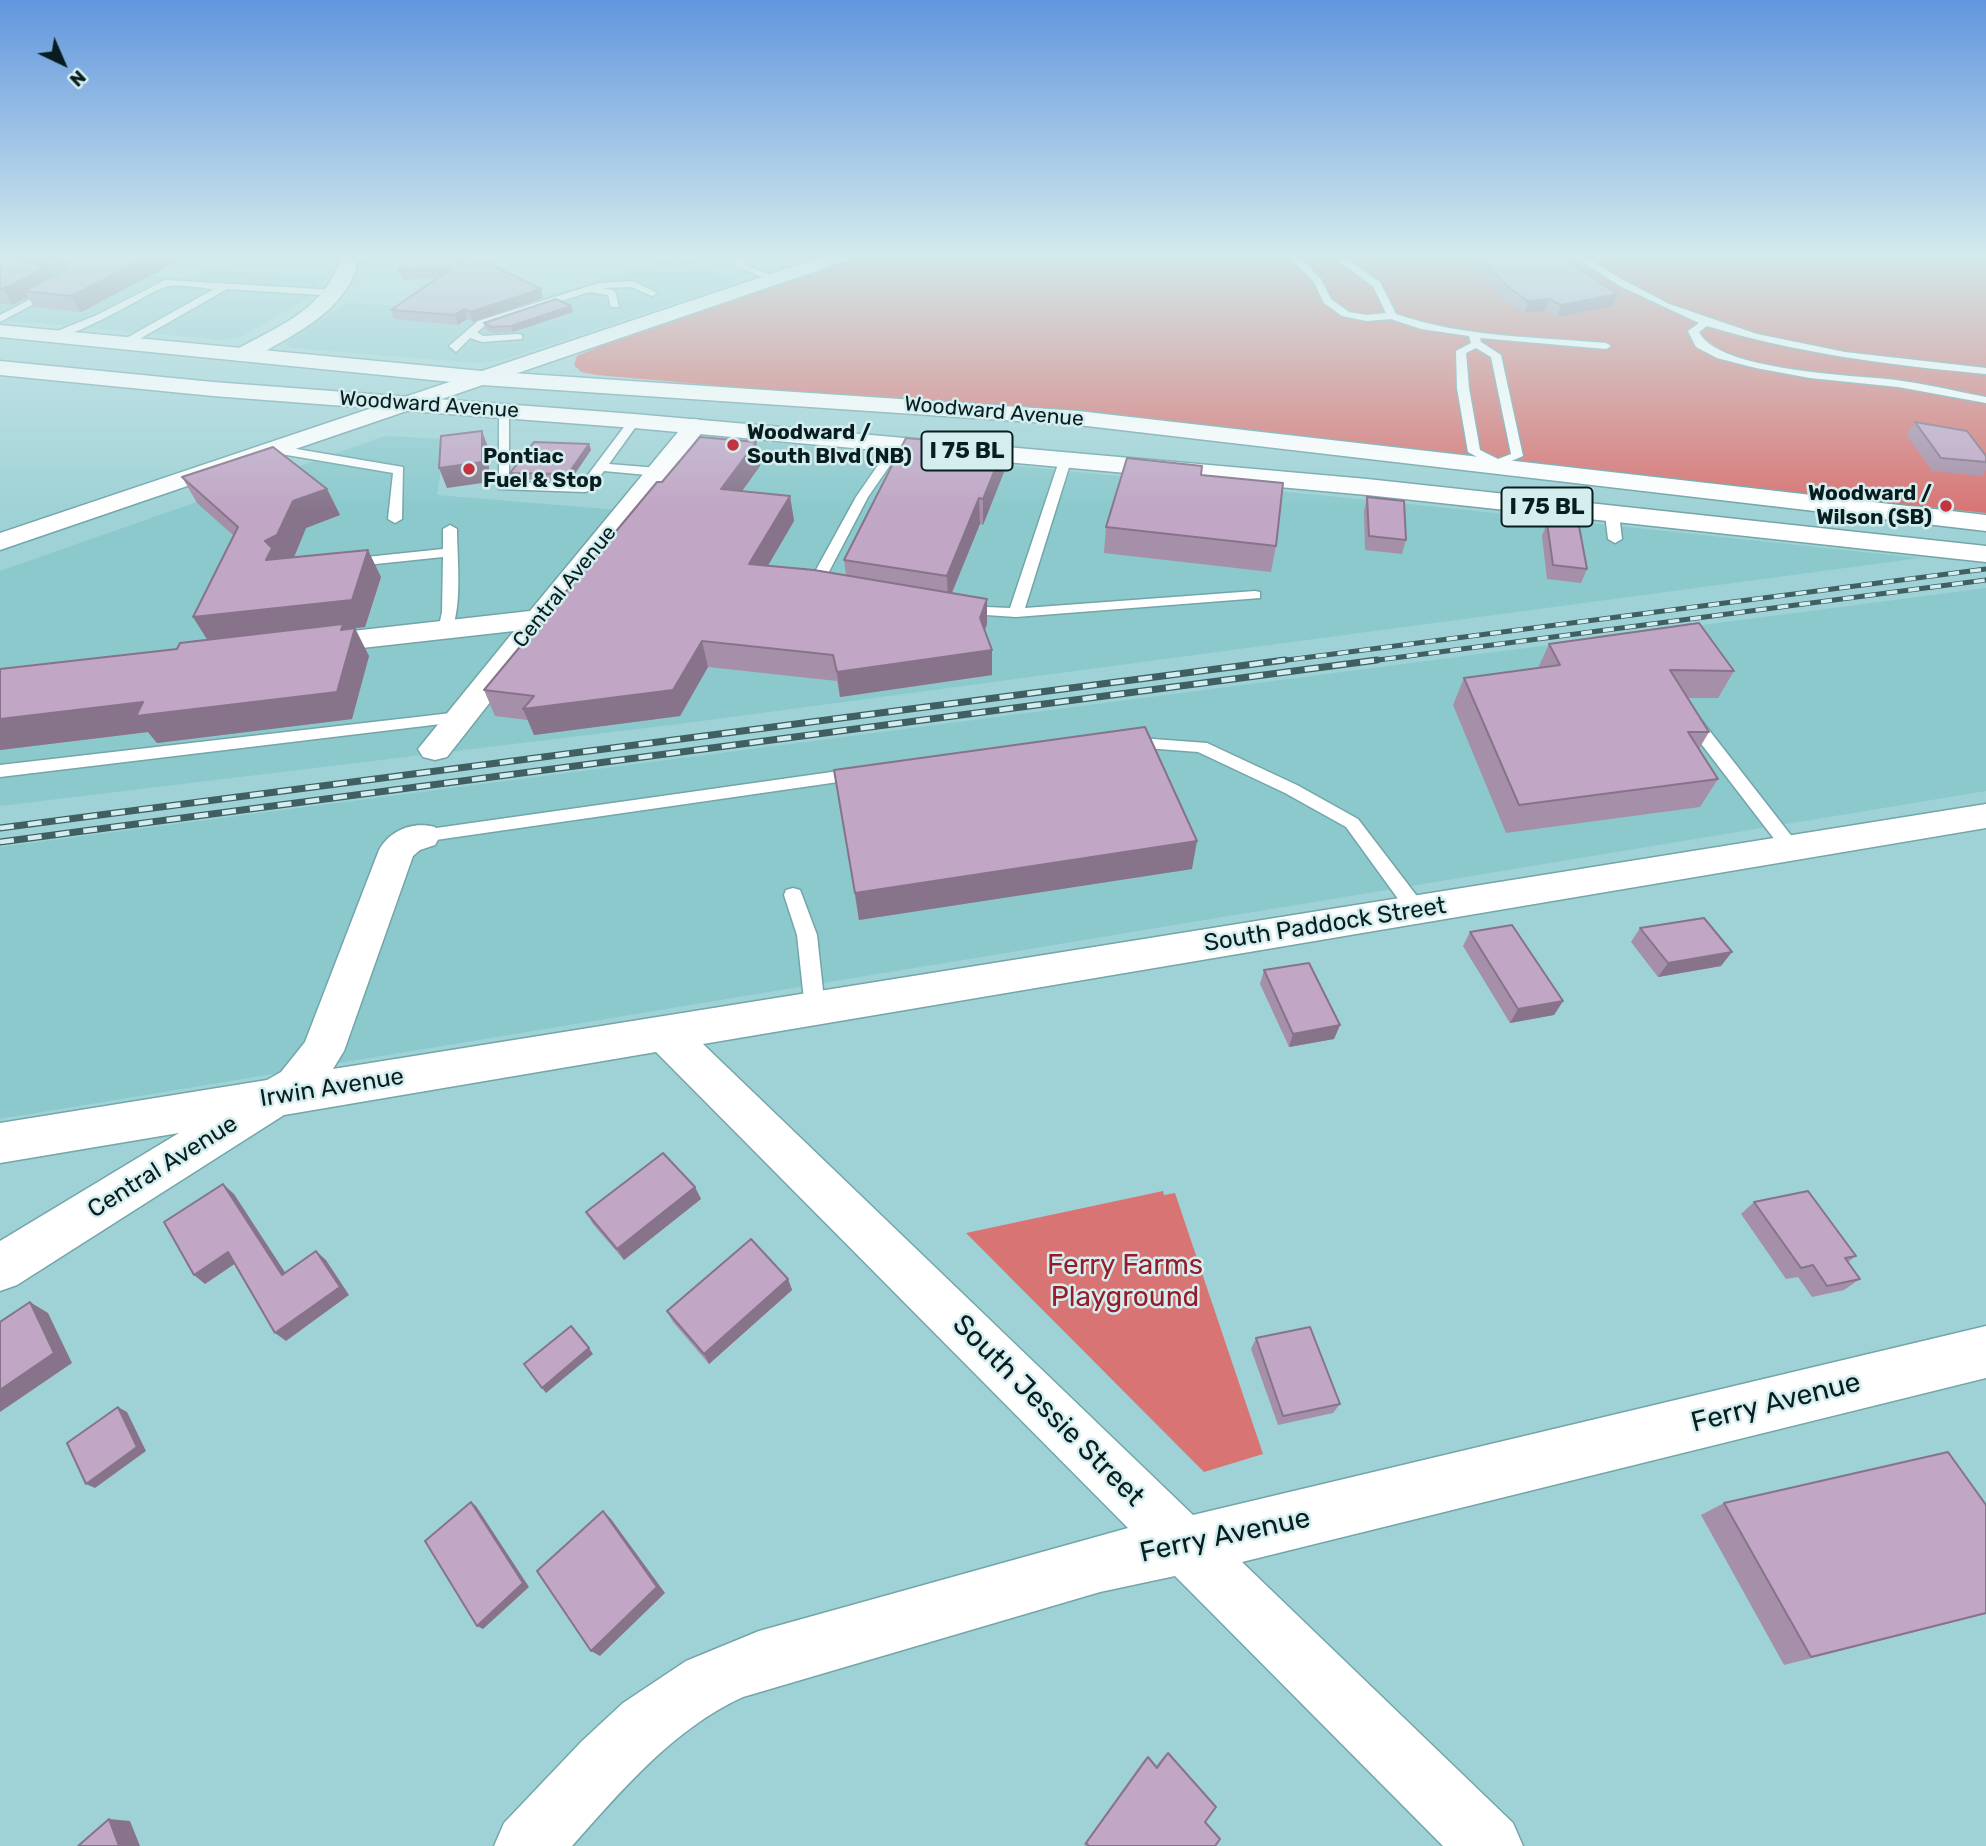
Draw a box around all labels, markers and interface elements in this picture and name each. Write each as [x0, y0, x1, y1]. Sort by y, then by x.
north arrow [28, 28, 98, 98]
text: N [65, 65, 91, 91]
street label: Woodward Avenue [338, 386, 520, 424]
street label: Woodward Avenue [903, 392, 1085, 432]
place label: Woodward / South Blvd (NB) [747, 420, 912, 470]
road number: I 75 BL [922, 432, 1012, 471]
marker: Woodward / South Blvd (NB) [725, 437, 741, 453]
place label: Pontiac Fuel & Stop [483, 444, 602, 494]
marker: Pontiac Fuel & Stop [461, 461, 477, 477]
place label: Woodward / Wilson (SB) [1808, 481, 1932, 531]
road number: I 75 BL [1502, 488, 1592, 526]
marker: Woodward / Wilson (SB) [1938, 498, 1954, 514]
street label: Central Avenue [508, 521, 622, 653]
street label: South Paddock Street [1202, 892, 1448, 958]
street label: Irwin Avenue [258, 1062, 406, 1114]
street label: Central Avenue [83, 1109, 243, 1225]
park label: Ferry Farms Playground [1047, 1249, 1203, 1315]
street label: South Jessie Street [945, 1308, 1151, 1514]
street label: Ferry Avenue [1688, 1366, 1864, 1440]
street label: Ferry Avenue [1137, 1502, 1313, 1570]

